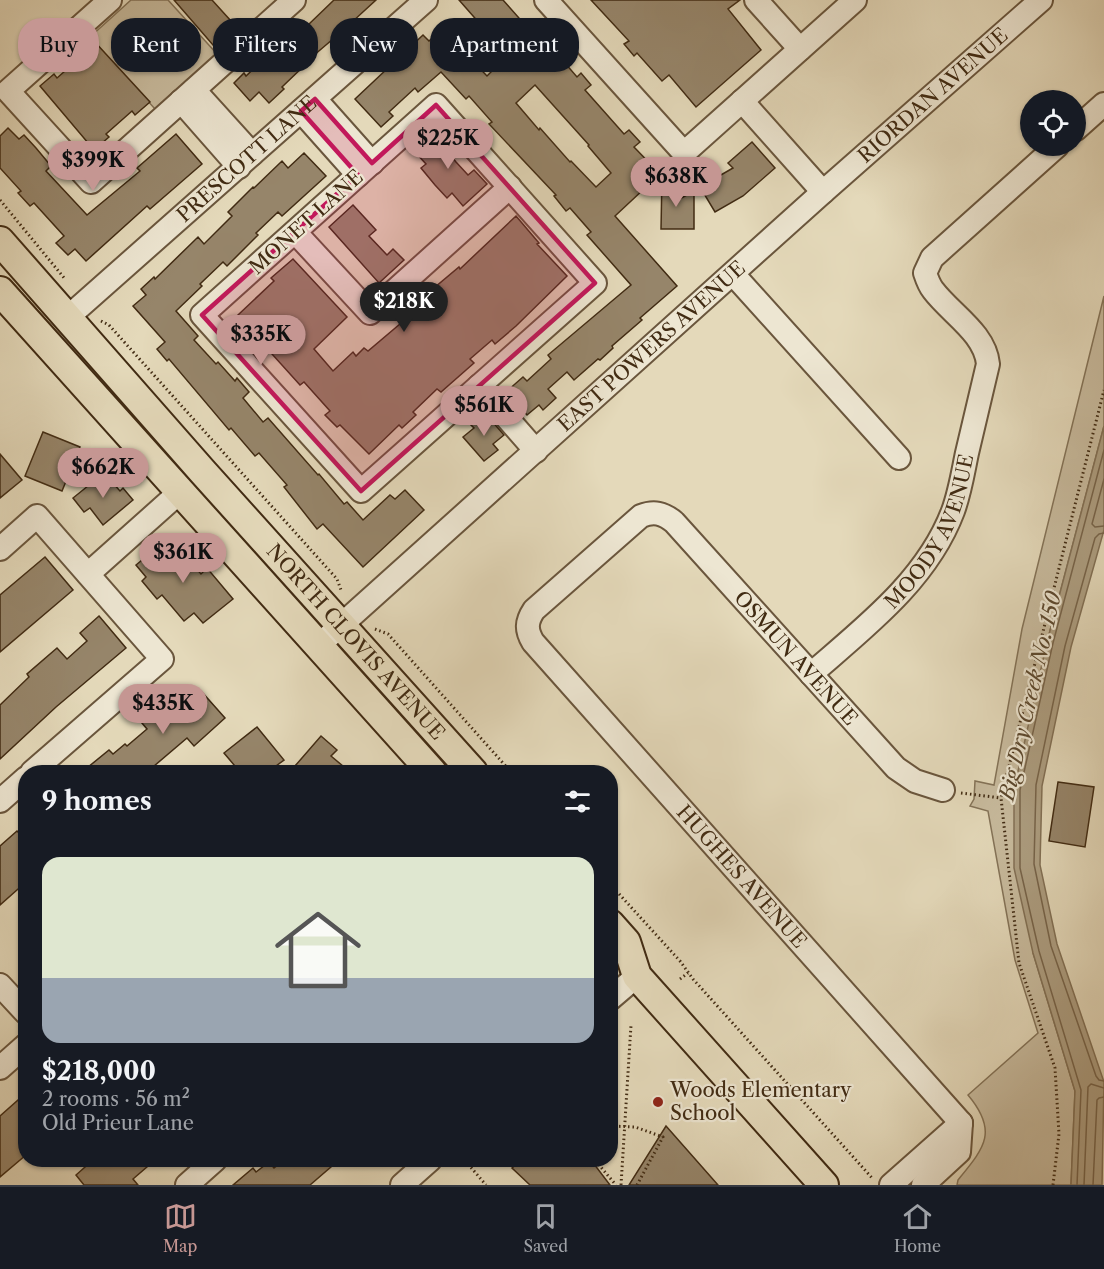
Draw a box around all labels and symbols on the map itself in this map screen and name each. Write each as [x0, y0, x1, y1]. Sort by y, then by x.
street label: RIORDAN AVENUE [853, 23, 1013, 168]
street label: PRESCOTT LANE [172, 91, 321, 227]
pin: $225K [406, 119, 490, 170]
pin: $399K [51, 141, 135, 192]
pin: $638K [634, 157, 718, 208]
street label: MONET LANE [244, 165, 368, 279]
street label: EAST POWERS AVENUE [553, 256, 750, 437]
pin: $218K [362, 282, 446, 333]
pin: $335K [219, 315, 303, 366]
pin: $561K [442, 386, 526, 437]
pin: $662K [61, 448, 145, 499]
street label: MOODY AVENUE [879, 452, 978, 614]
pin: $361K [141, 533, 225, 584]
street label: NORTH CLOVIS AVENUE [262, 539, 450, 744]
street label: OSMUN AVENUE [729, 586, 863, 730]
water label: Big Dry Creek No. 150 [993, 589, 1066, 805]
pin: $435K [121, 684, 205, 735]
street label: HUGHES AVENUE [672, 800, 812, 953]
place label: Woods Elementary School [669, 1078, 852, 1125]
marker: Woods Elementary School [651, 1095, 665, 1109]

